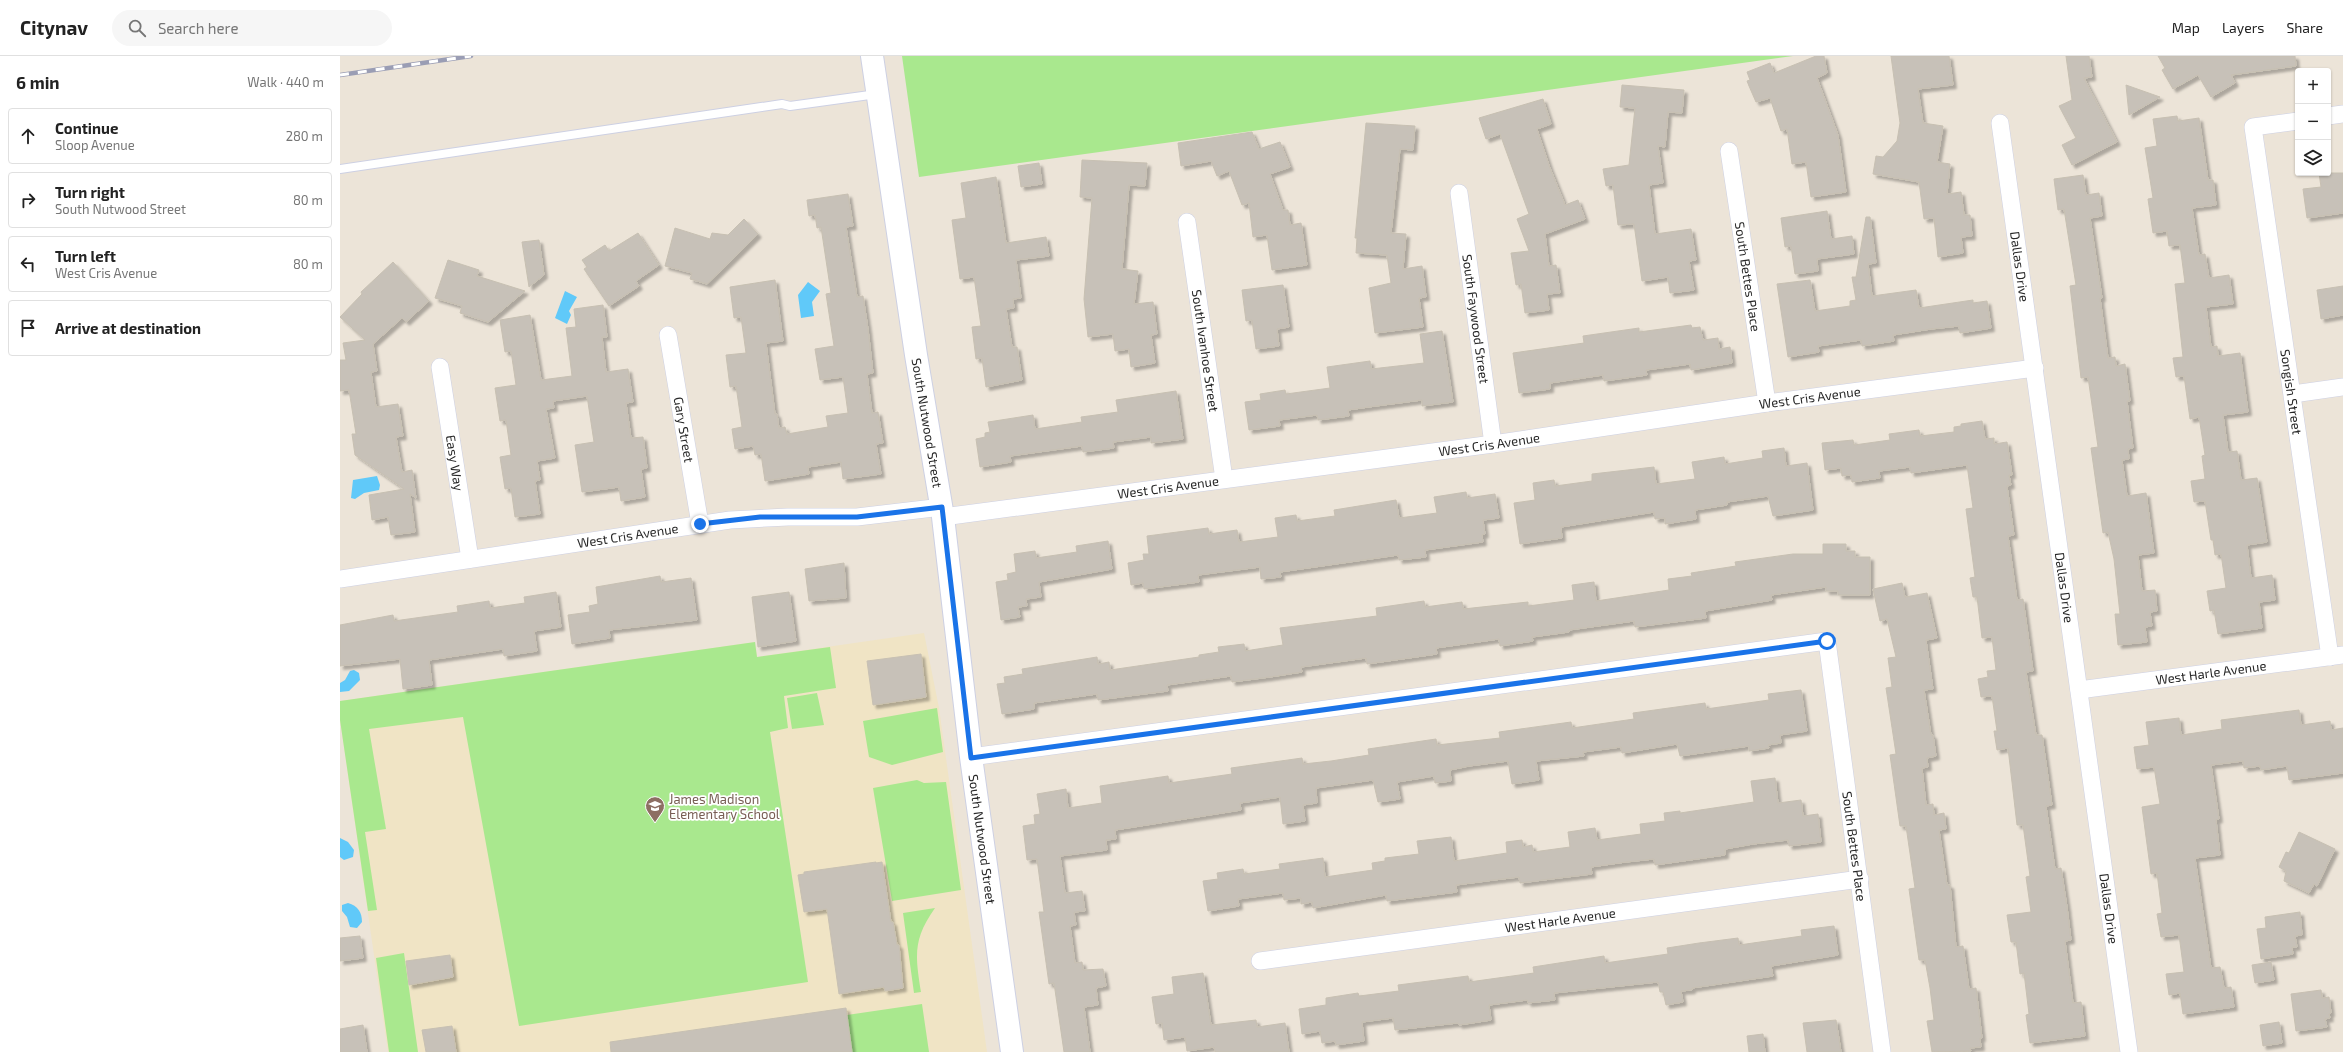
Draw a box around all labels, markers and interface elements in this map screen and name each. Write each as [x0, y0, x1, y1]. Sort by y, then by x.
search box [112, 10, 392, 46]
text: Citynav [20, 16, 88, 39]
icon: search [126, 17, 148, 39]
text: Search here [158, 19, 238, 37]
text: Map [2172, 19, 2200, 36]
text: Layers [2222, 19, 2264, 36]
text: Share [2286, 19, 2323, 36]
map controls [2295, 68, 2331, 176]
button: + [2295, 68, 2331, 104]
text: 6 min [16, 72, 60, 92]
text: Walk · 440 m [247, 74, 324, 90]
button: − [2295, 104, 2331, 140]
text: Continue [55, 119, 118, 137]
icon: ahead [17, 125, 39, 147]
text: 280 m [286, 128, 323, 144]
text: Sloop Avenue [55, 137, 135, 153]
button: layers [2295, 140, 2331, 176]
text: Turn right [55, 183, 125, 201]
icon: right [17, 189, 39, 211]
text: 80 m [293, 192, 323, 208]
text: South Nutwood Street [55, 201, 186, 217]
street label: South Bettes Place [1732, 221, 1764, 333]
street label: Dallas Drive [2007, 230, 2033, 303]
text: Turn left [55, 247, 116, 265]
icon: left [17, 253, 39, 275]
street label: South Faywood Street [1459, 253, 1493, 385]
text: 80 m [293, 256, 323, 272]
text: West Cris Avenue [55, 265, 157, 281]
street label: South Ivanhoe Street [1189, 288, 1222, 413]
icon: arrive [17, 317, 39, 339]
text: Arrive at destination [55, 319, 201, 337]
street label: Songish Street [2277, 348, 2306, 436]
street label: South Nutwood Street [909, 357, 946, 489]
street label: West Cris Avenue [1758, 383, 1861, 412]
street label: Gary Street [671, 396, 697, 464]
street label: West Cris Avenue [1437, 429, 1541, 459]
street label: Easy Way [443, 434, 467, 492]
street label: West Cris Avenue [1116, 472, 1220, 502]
route end [691, 515, 709, 533]
street label: West Cris Avenue [576, 520, 679, 551]
street label: Dallas Drive [2052, 551, 2077, 624]
route start [1818, 632, 1836, 650]
street label: West Harle Avenue [2154, 657, 2267, 688]
street label: South Nutwood Street [965, 773, 999, 905]
street label: South Bettes Place [1839, 790, 1870, 902]
place label: James Madison Elementary School [669, 791, 780, 822]
school or university icon: James Madison Elementary School [644, 795, 666, 823]
street label: Dallas Drive [2096, 872, 2122, 945]
street label: West Harle Avenue [1504, 904, 1617, 935]

